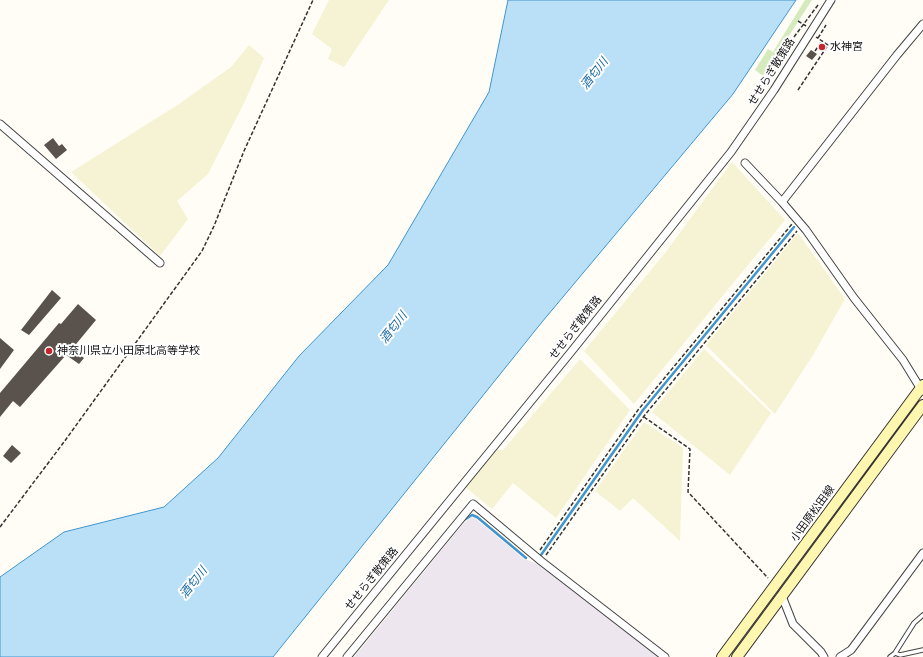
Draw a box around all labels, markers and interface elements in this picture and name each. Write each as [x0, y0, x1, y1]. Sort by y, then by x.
street label: せせらぎ散策路 [746, 36, 798, 108]
place label: 水神宮 [830, 40, 863, 54]
marker: 水神宮 [817, 42, 827, 52]
water label: 酒匂川 [578, 55, 612, 93]
street label: せせらぎ散策路 [547, 294, 605, 362]
water label: 酒匂川 [377, 309, 411, 347]
place label: 神奈川県立小田原北高等学校 [57, 344, 200, 358]
marker: 神奈川県立小田原北高等学校 [44, 346, 54, 356]
street label: 小田原松田線 [788, 483, 838, 545]
street label: せせらぎ散策路 [343, 545, 401, 613]
water label: 酒匂川 [177, 564, 211, 602]

